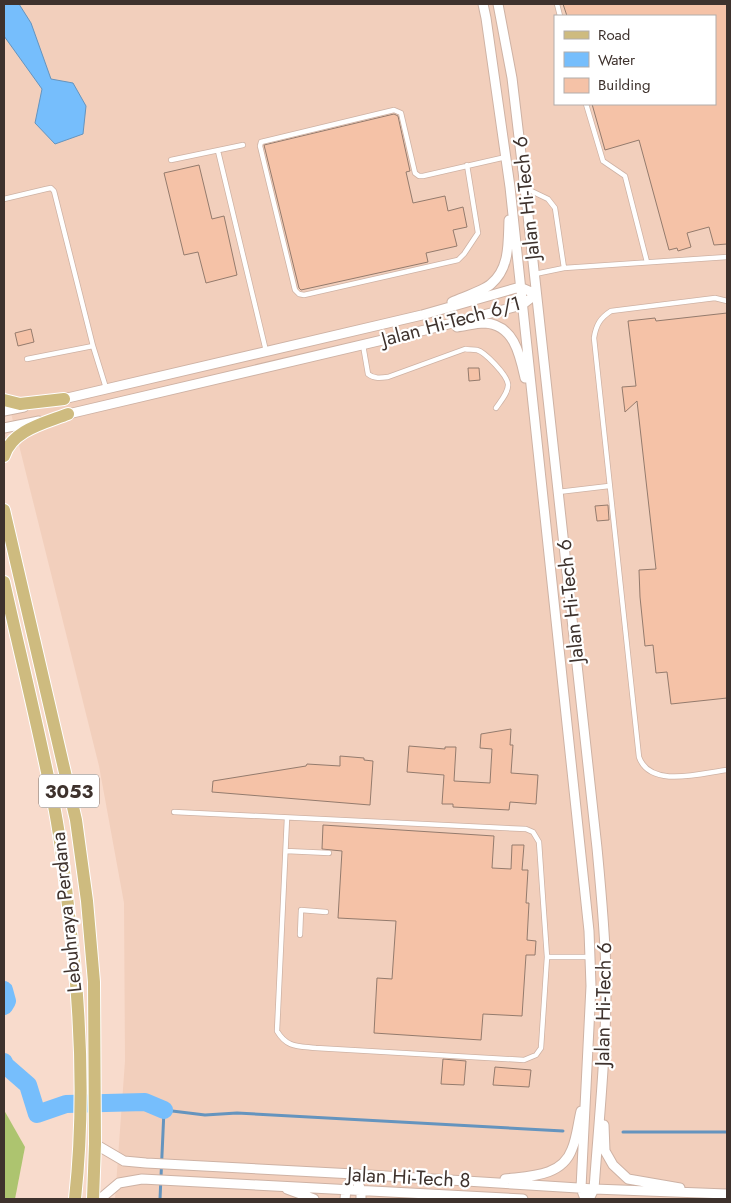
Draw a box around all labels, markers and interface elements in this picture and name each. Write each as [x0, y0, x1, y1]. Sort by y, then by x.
legend [554, 15, 716, 105]
text: Road [598, 24, 630, 46]
text: Water [598, 49, 636, 71]
text: Building [598, 74, 650, 96]
street label: Jalan Hi-Tech 6 [506, 135, 548, 264]
street label: Jalan Hi-Tech 6/1 [375, 289, 524, 355]
street label: Jalan Hi-Tech 6 [550, 538, 592, 667]
road number: 3053 [39, 774, 99, 808]
street label: Lebuhraya Perdana [44, 830, 89, 994]
street label: Jalan Hi-Tech 6 [588, 942, 619, 1069]
street label: Jalan Hi-Tech 8 [344, 1160, 471, 1195]

